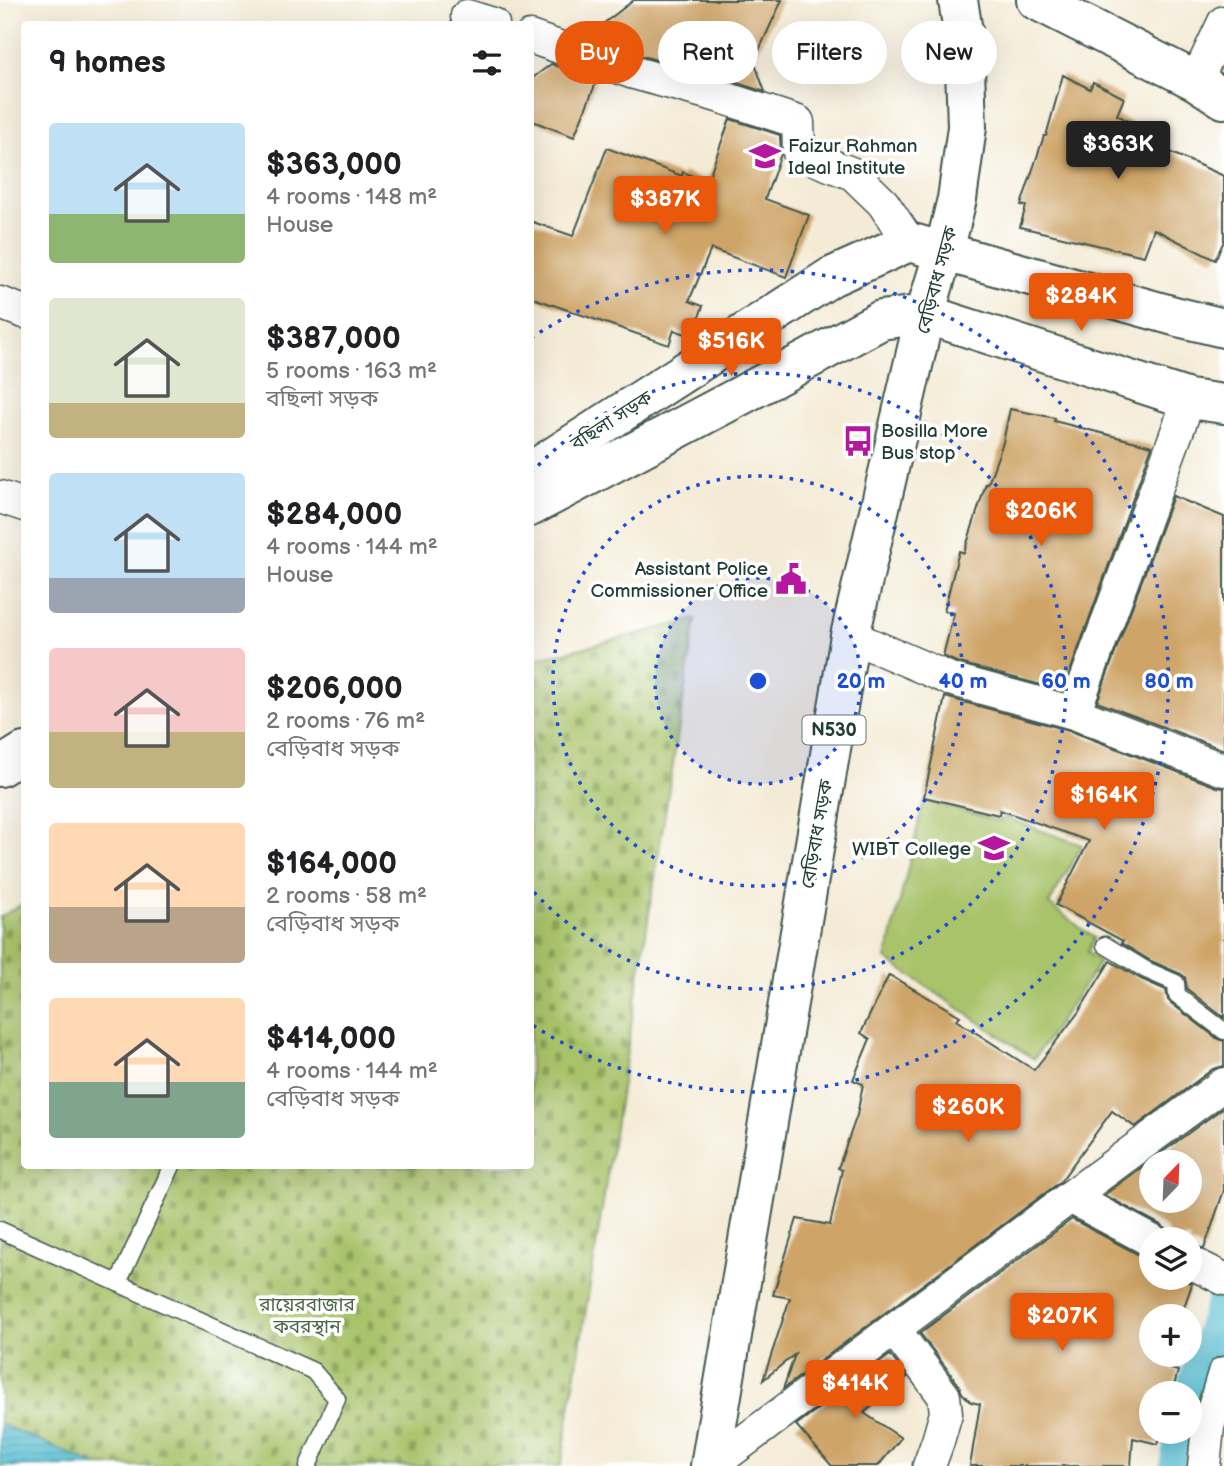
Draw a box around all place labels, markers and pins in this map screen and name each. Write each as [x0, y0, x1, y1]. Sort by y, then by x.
pin: $363K [1069, 122, 1167, 181]
place label: Faizur Rahman Ideal Institute [788, 135, 918, 180]
school or university icon: Faizur Rahman Ideal Institute [748, 139, 782, 173]
pin: $387K [616, 176, 714, 236]
pin: $284K [1032, 274, 1130, 333]
pin: $516K [682, 318, 780, 378]
place label: Bosilla More Bus stop [881, 420, 988, 465]
bus stop icon: Bosilla More Bus stop [841, 424, 875, 458]
pin: $206K [992, 489, 1090, 548]
place label: Assistant Police Commissioner Office [590, 558, 768, 603]
public building icon: Assistant Police Commissioner Office [774, 562, 808, 596]
centre of rings [746, 669, 770, 693]
pin: $164K [1055, 772, 1153, 832]
school or university icon: WIBT College [977, 831, 1011, 865]
place label: WIBT College [852, 838, 971, 861]
pin: $260K [919, 1084, 1017, 1144]
pin: $207K [1013, 1294, 1111, 1353]
pin: $414K [806, 1360, 904, 1420]

